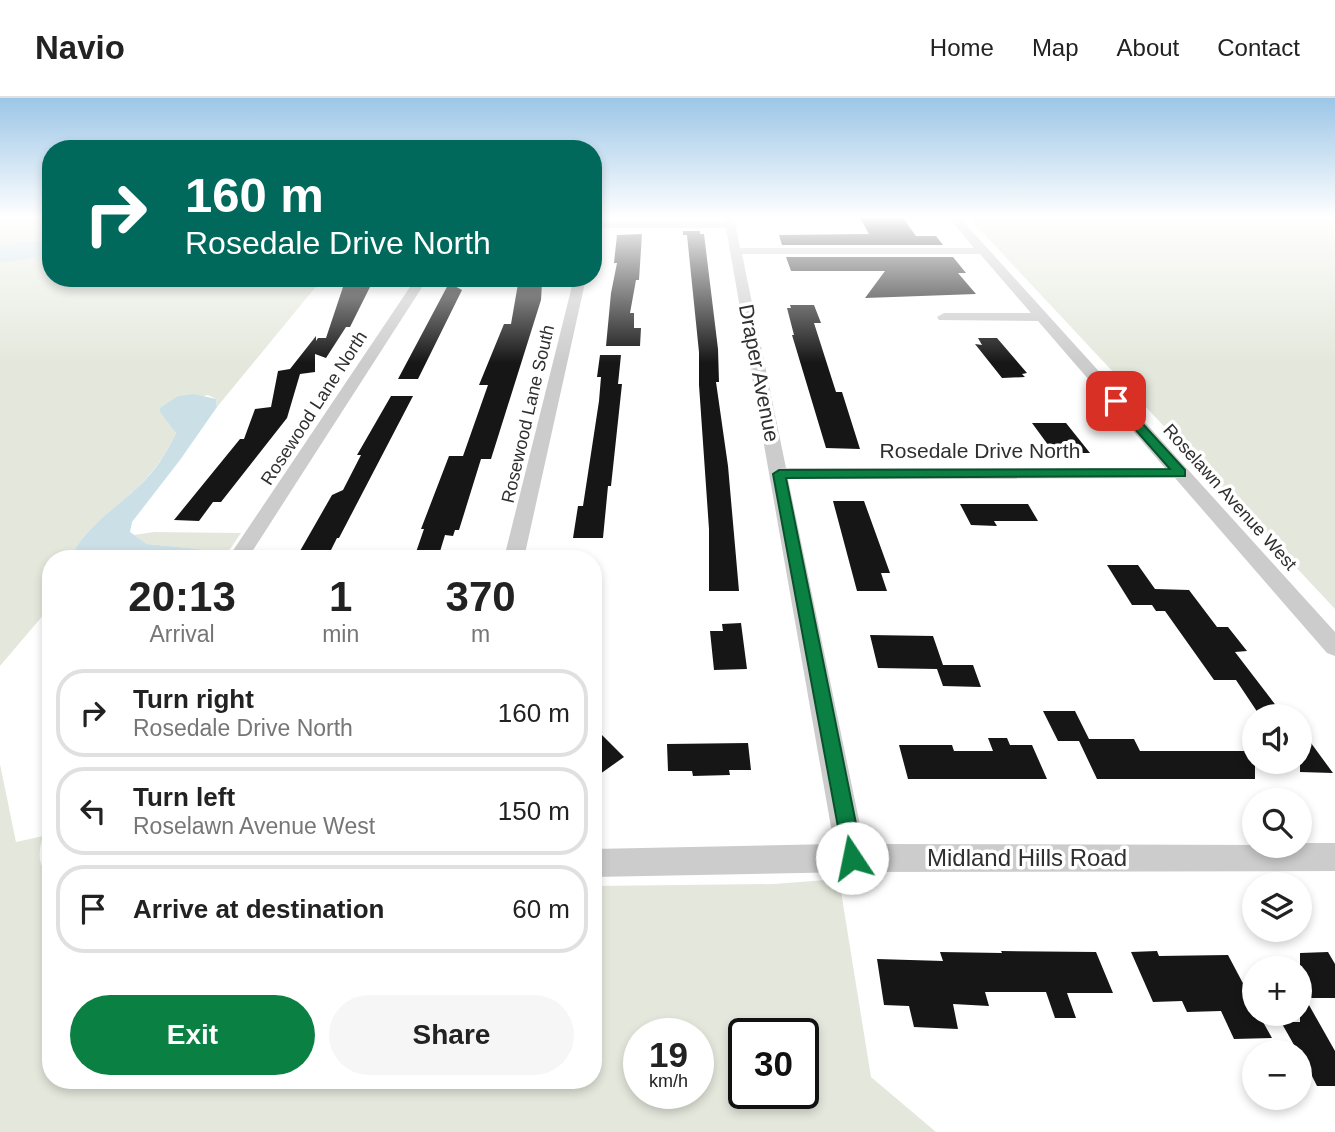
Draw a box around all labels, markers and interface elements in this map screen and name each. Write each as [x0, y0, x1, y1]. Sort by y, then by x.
text: Navio [35, 29, 125, 66]
text: Home [930, 34, 994, 61]
text: Map [1032, 34, 1079, 61]
text: About [1117, 34, 1179, 61]
text: Contact [1217, 34, 1300, 61]
icon: right [70, 168, 161, 259]
text: 160 m [185, 168, 324, 222]
text: Rosedale Drive North [185, 225, 491, 261]
street label: Draper Avenue [735, 302, 784, 444]
street label: Rosewood Lane South [498, 323, 558, 505]
street label: Rosewood Lane North [257, 327, 371, 489]
pin [1086, 371, 1146, 431]
icon: arrive [1097, 382, 1135, 420]
street label: Roselawn Avenue West [1159, 420, 1301, 574]
street label: Rosedale Drive North [880, 439, 1080, 462]
text: 20:13 [128, 573, 236, 620]
text: 1 [329, 573, 352, 620]
text: 370 [446, 573, 516, 620]
text: Arrival [149, 621, 215, 647]
text: min [322, 621, 359, 647]
text: m [471, 621, 490, 647]
text: Turn right [133, 684, 254, 714]
icon: right [74, 694, 112, 732]
text: 160 m [498, 698, 570, 728]
map controls [1242, 704, 1312, 1110]
button: sound [1242, 704, 1312, 774]
text: Rosedale Drive North [133, 715, 353, 741]
text: Turn left [133, 782, 235, 812]
button: search [1242, 788, 1312, 858]
icon: left [74, 792, 112, 830]
text: 150 m [498, 796, 570, 826]
text: Roselawn Avenue West [133, 813, 375, 839]
position arrow [815, 821, 889, 895]
street label: Midland Hills Road [927, 844, 1127, 871]
button: layers [1242, 872, 1312, 942]
icon: arrive [74, 890, 112, 928]
text: Arrive at destination [133, 894, 384, 924]
text: 60 m [512, 894, 570, 924]
button: + [1242, 956, 1312, 1026]
button: Exit [70, 995, 315, 1075]
button: Share [329, 995, 574, 1075]
speed limit sign: 30 [728, 1018, 819, 1109]
text: 19 [649, 1035, 688, 1074]
button: − [1242, 1040, 1312, 1110]
text: km/h [649, 1071, 688, 1091]

